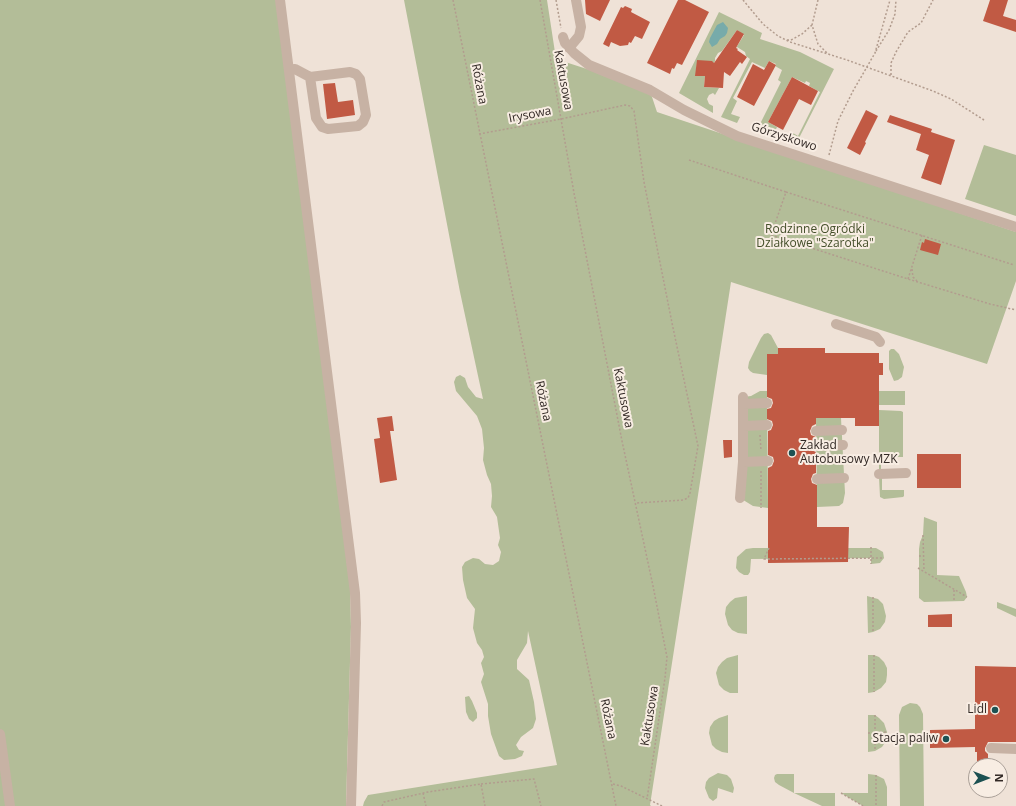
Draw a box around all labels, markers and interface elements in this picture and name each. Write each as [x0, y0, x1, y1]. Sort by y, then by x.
street label: Kaktusowa [551, 49, 575, 111]
street label: Różana [468, 63, 490, 105]
street label: Irysowa [507, 104, 553, 126]
street label: Górzyskowo [749, 120, 819, 154]
park label: Rodzinne Ogródki Działkowe "Szarotka" [756, 223, 874, 251]
street label: Kaktusowa [610, 367, 636, 429]
street label: Różana [532, 379, 554, 423]
place label: Zakład Autobusowy MZK [800, 439, 898, 467]
marker: Zakład Autobusowy MZK [787, 448, 797, 458]
street label: Kaktusowa [638, 685, 662, 747]
street label: Różana [597, 697, 619, 741]
place label: Lidl [967, 703, 987, 717]
marker: Lidl [990, 705, 1000, 715]
place label: Stacja paliw [873, 732, 938, 746]
marker: Stacja paliw [941, 734, 951, 744]
north arrow [968, 758, 1008, 798]
text: N [992, 774, 1007, 782]

